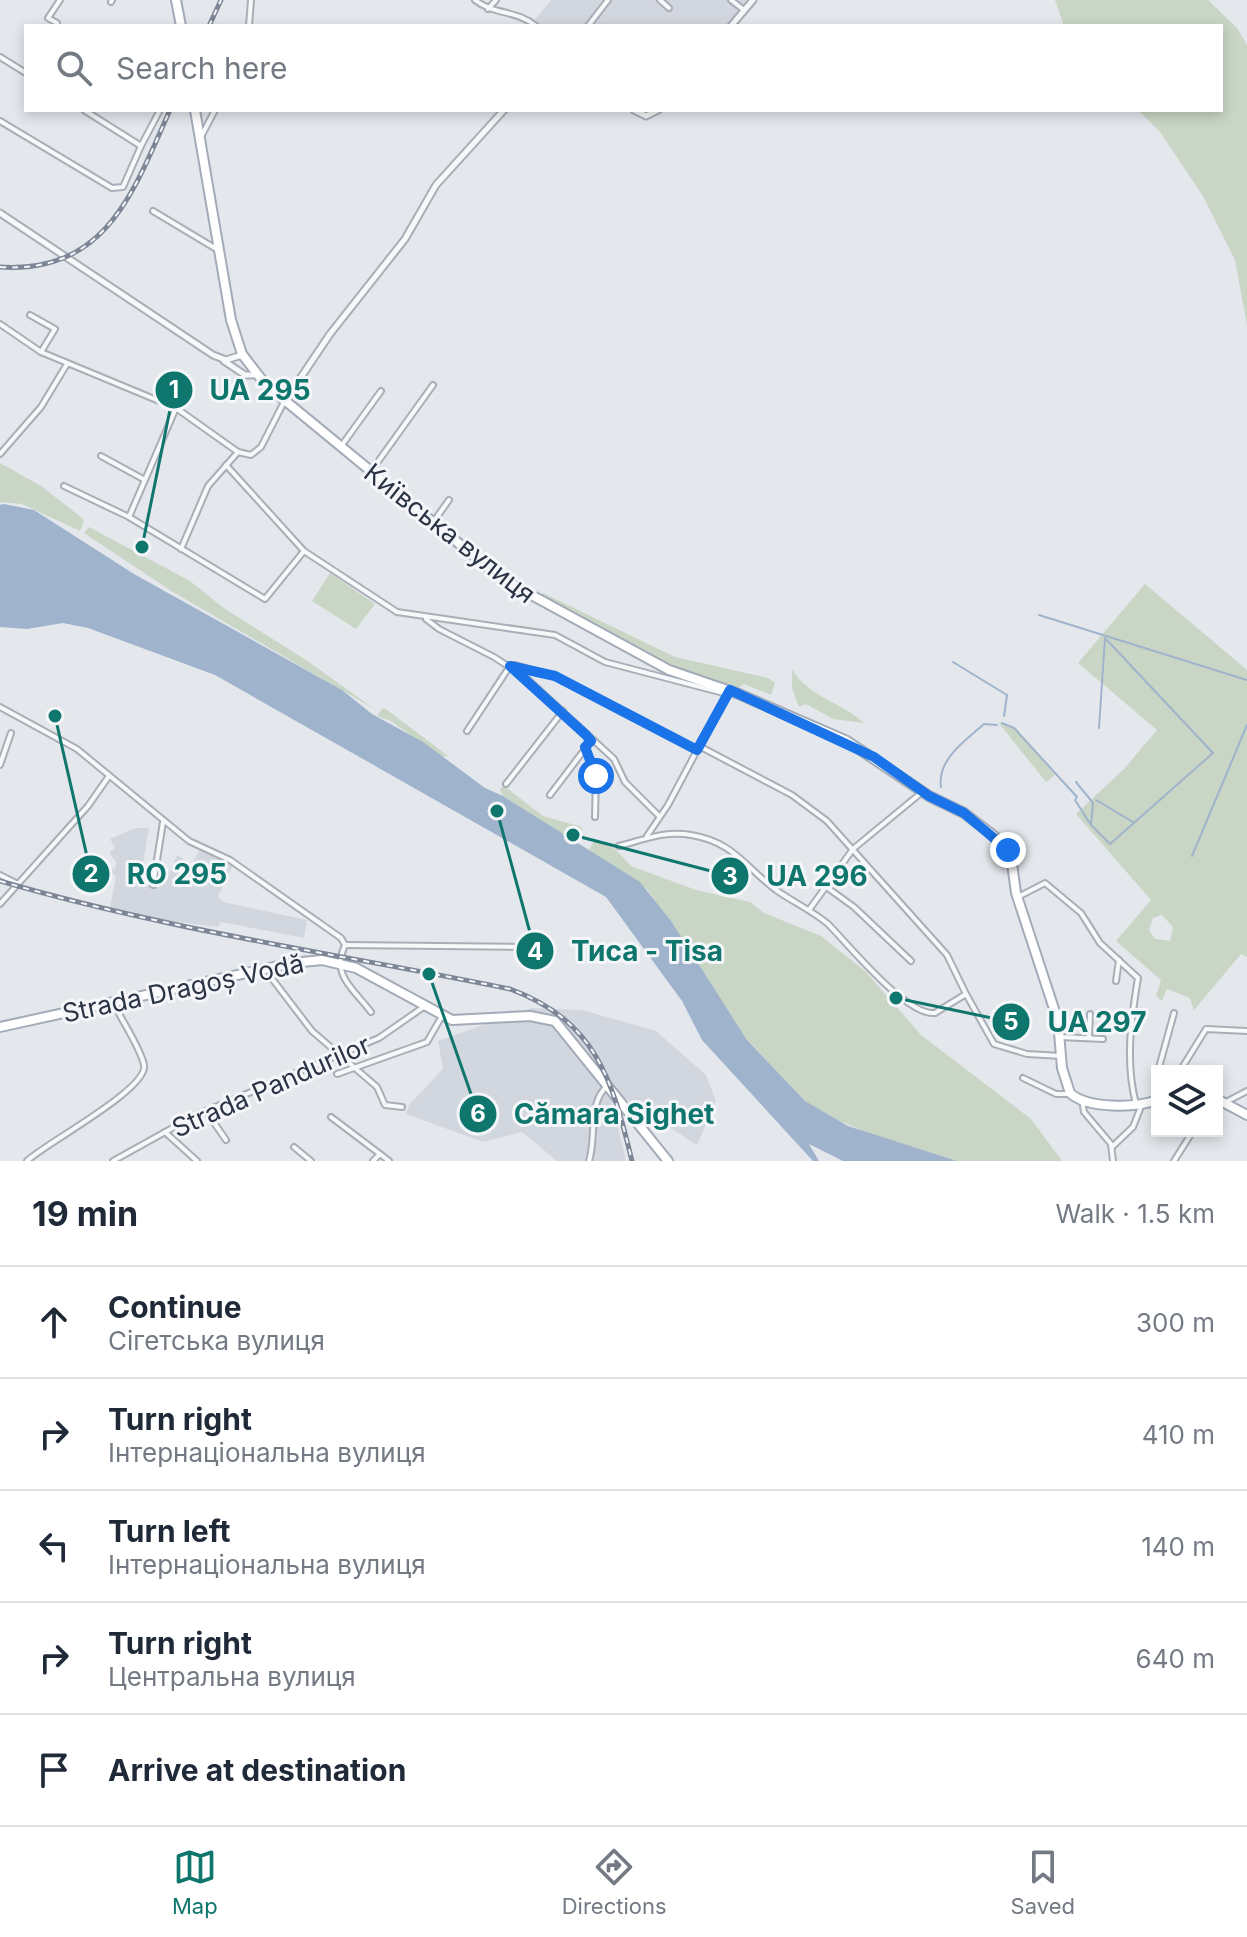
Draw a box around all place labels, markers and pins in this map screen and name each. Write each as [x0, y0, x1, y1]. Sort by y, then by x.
callout: UA 295 [154, 364, 327, 416]
callout: RO 295 [71, 848, 243, 900]
callout: UA 296 [710, 850, 884, 902]
callout: Тиса - Tisa [515, 925, 739, 977]
callout: UA 297 [991, 996, 1162, 1048]
callout: Cămara Sighet [458, 1088, 731, 1140]

